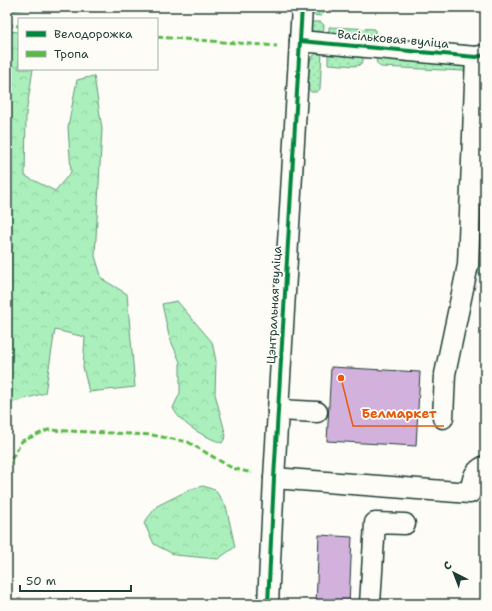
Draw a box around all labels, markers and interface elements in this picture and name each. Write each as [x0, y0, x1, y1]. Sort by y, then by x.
legend [18, 18, 158, 70]
text: Велодорожка [54, 26, 133, 42]
street label: Васільковая вуліца [337, 26, 450, 52]
text: Тропа [54, 46, 89, 62]
street label: Цэнтральная вуліца [263, 245, 285, 364]
callout: Белмаркет [353, 401, 444, 426]
text: Белмаркет [361, 405, 437, 422]
north arrow [434, 553, 474, 593]
text: С [440, 558, 455, 574]
scale bar [20, 567, 131, 593]
text: 50 m [26, 573, 56, 589]

